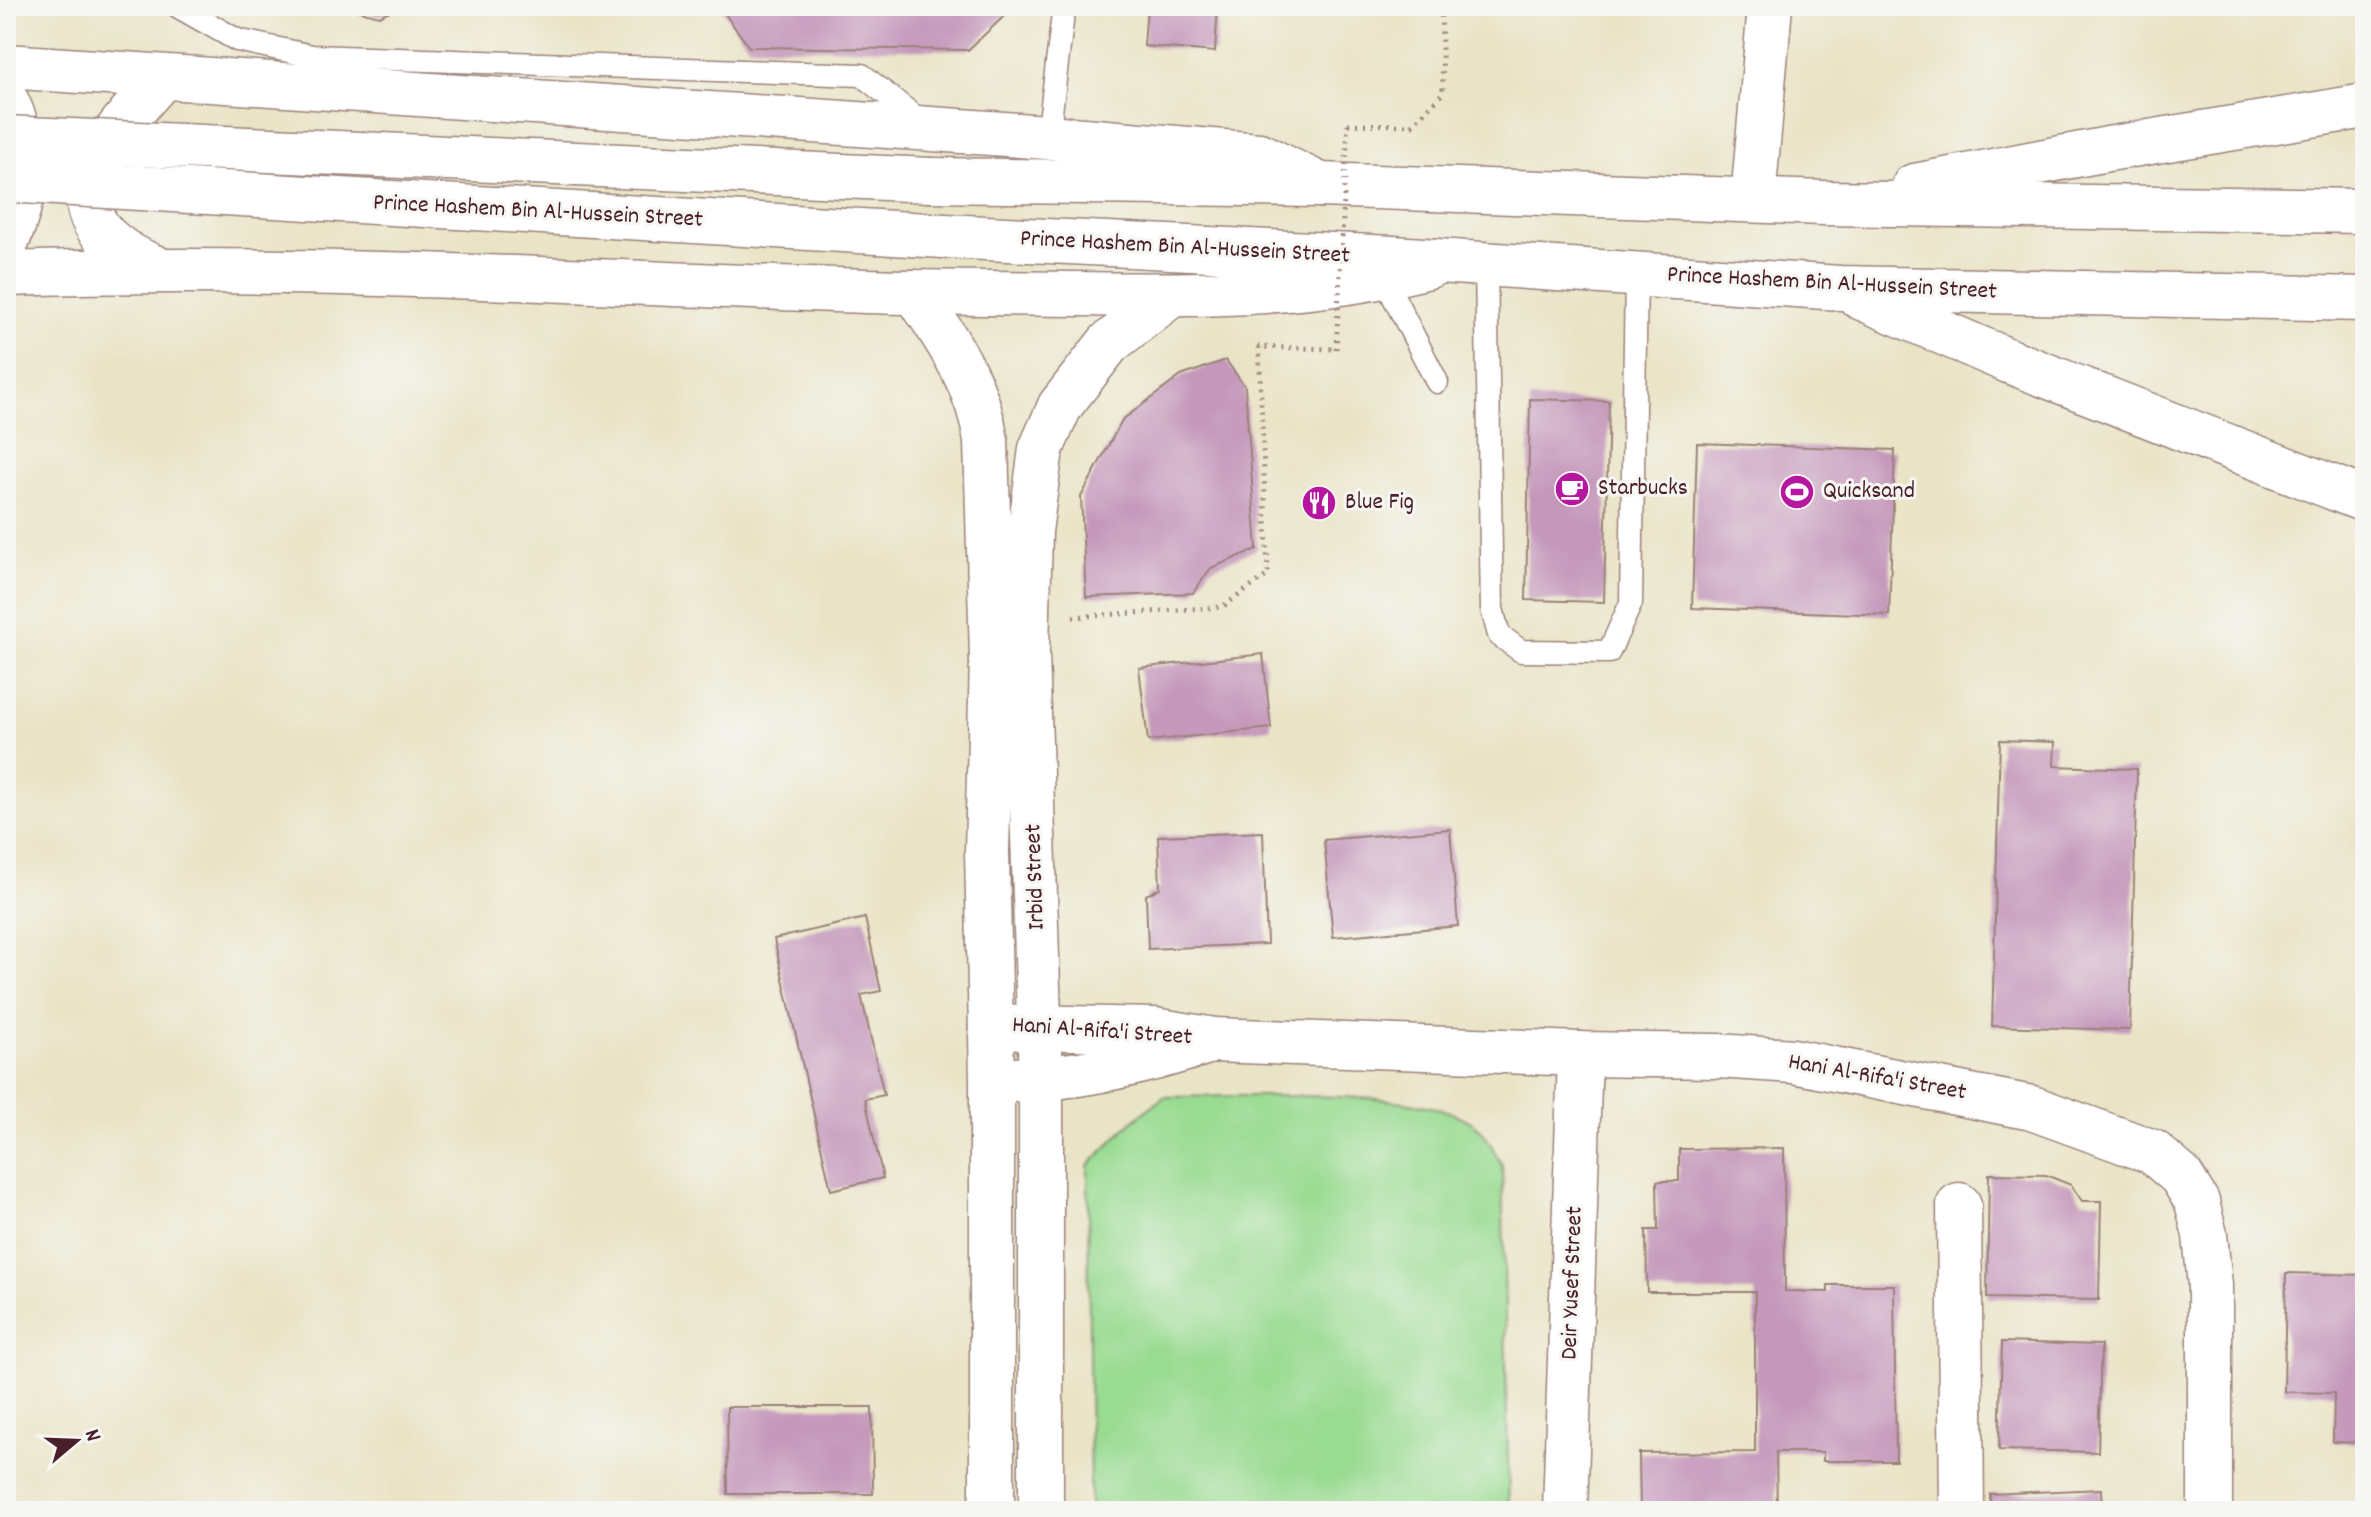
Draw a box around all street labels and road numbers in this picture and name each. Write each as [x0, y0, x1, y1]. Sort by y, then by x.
street label: Prince Hashem Bin Al-Hussein Street [372, 186, 704, 238]
street label: Prince Hashem Bin Al-Hussein Street [1019, 222, 1351, 274]
street label: Prince Hashem Bin Al-Hussein Street [1666, 258, 1998, 310]
street label: Irbid Street [1017, 823, 1055, 931]
street label: Hani Al-Rifa'i Street [1011, 1009, 1193, 1055]
street label: Hani Al-Rifa'i Street [1785, 1046, 1969, 1110]
street label: Deir Yusef Street [1553, 1205, 1593, 1360]

